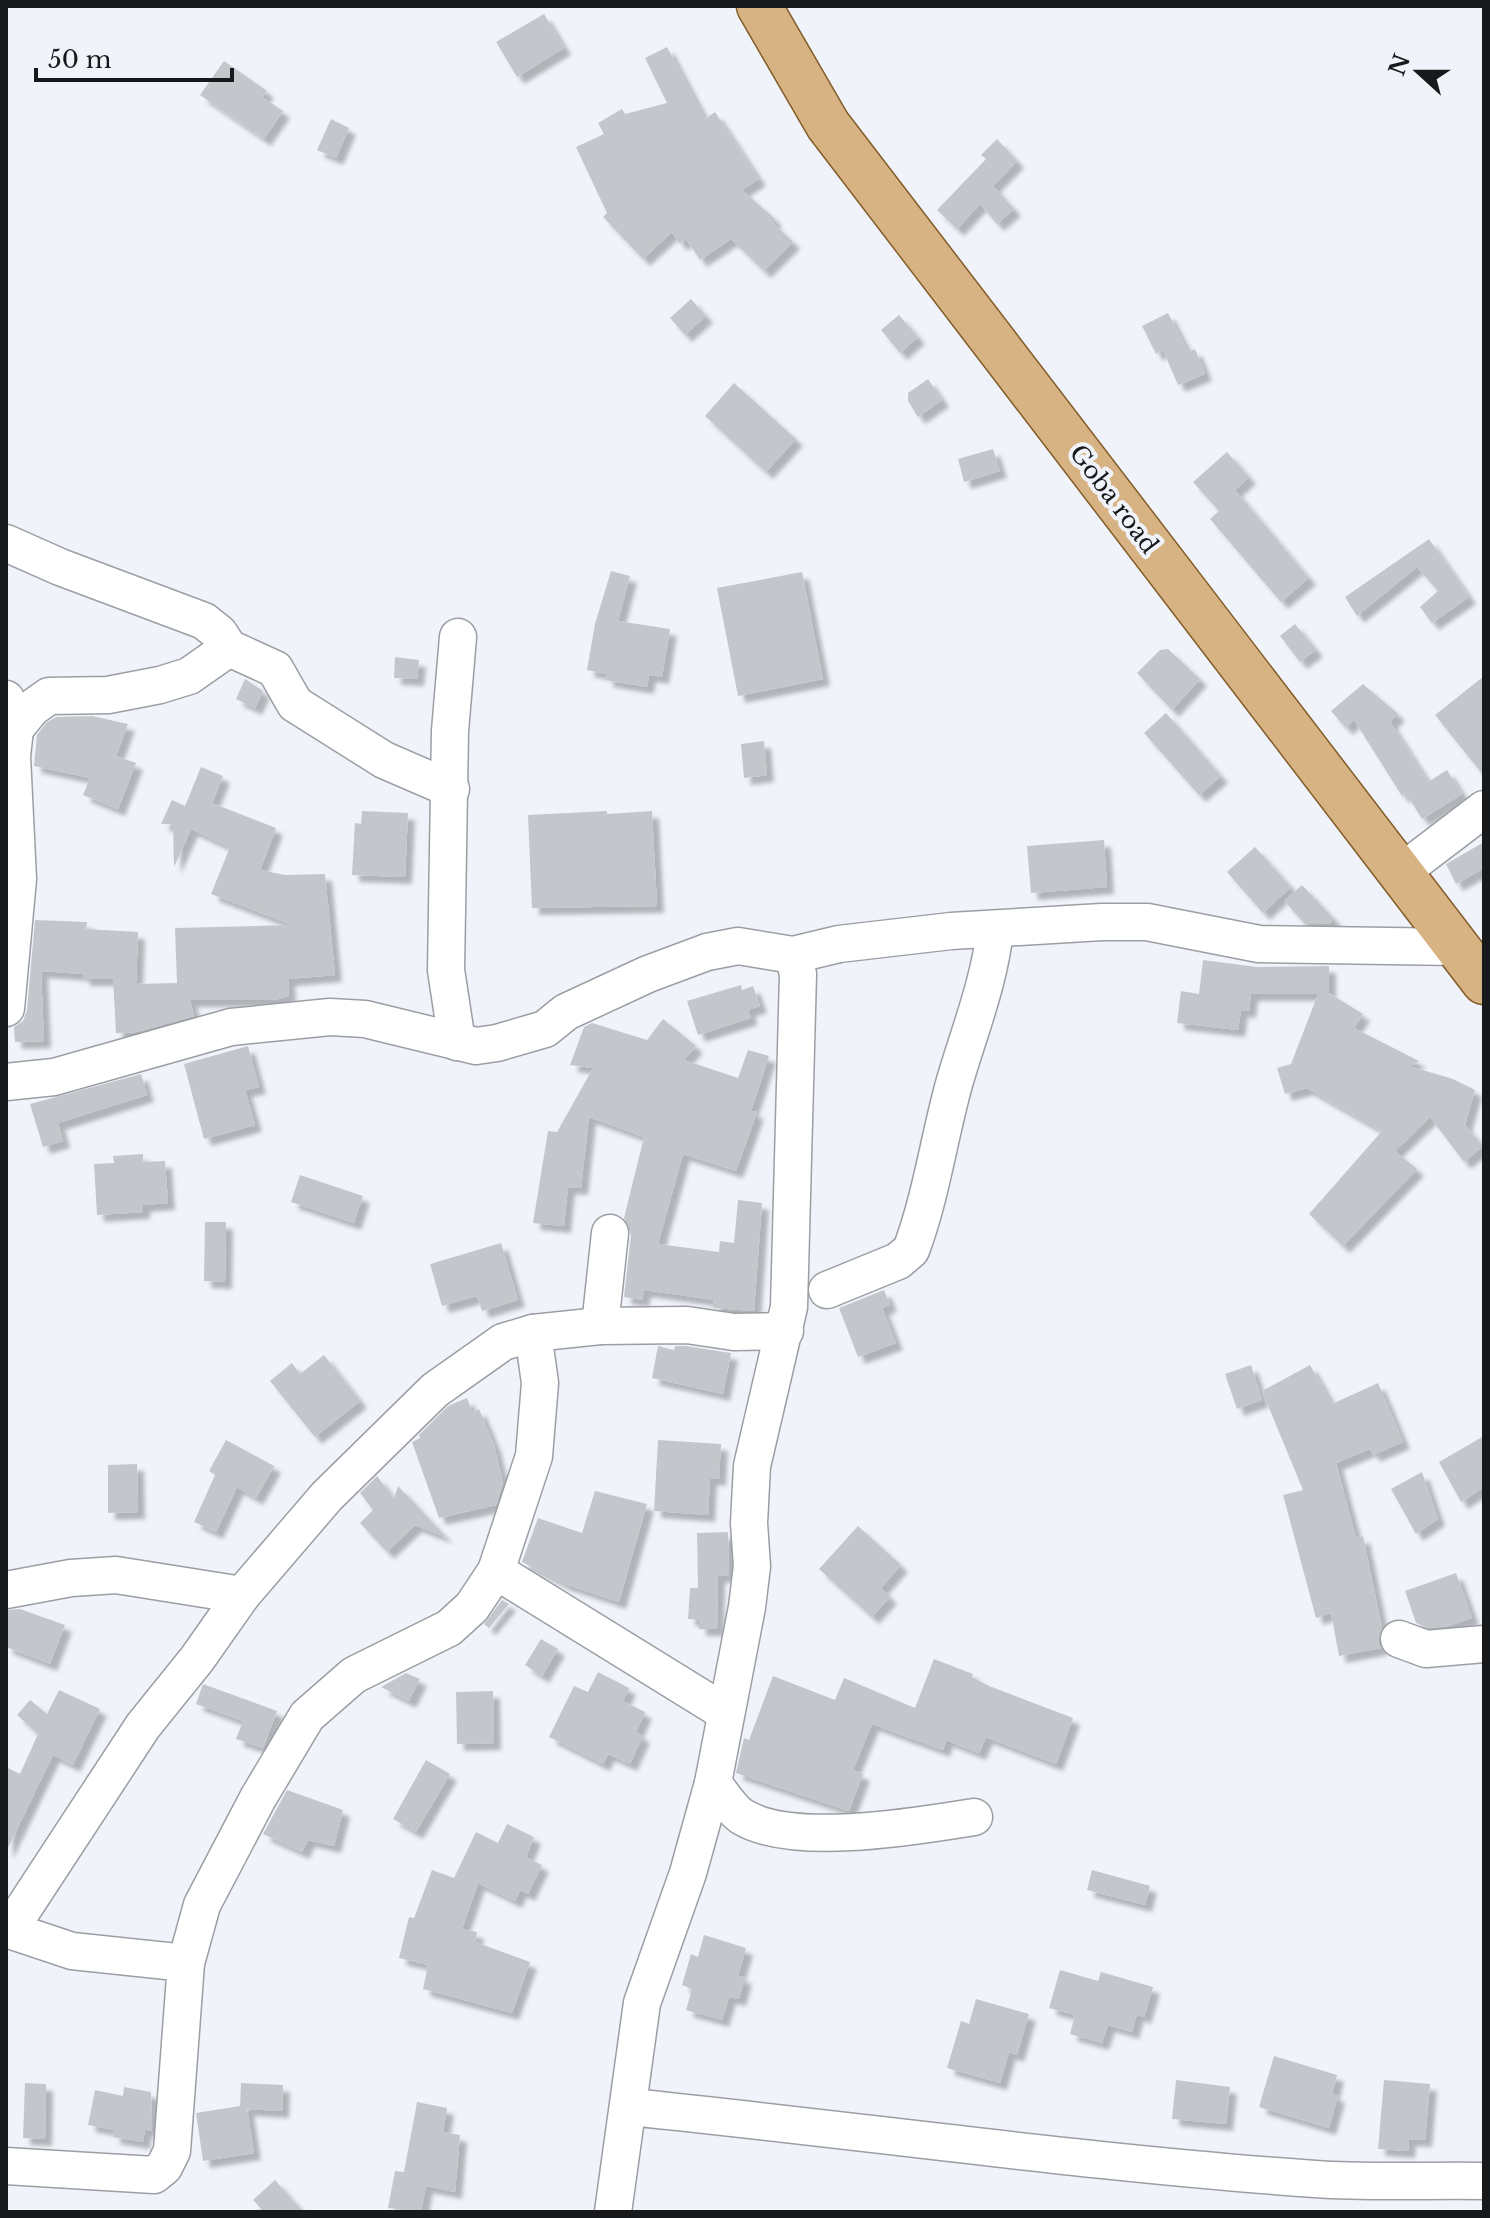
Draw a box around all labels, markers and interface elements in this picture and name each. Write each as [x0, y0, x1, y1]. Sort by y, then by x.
scale bar [36, 32, 232, 82]
north arrow [1378, 32, 1458, 112]
text: 50 m [48, 45, 112, 74]
text: N [1383, 50, 1416, 80]
street label: Goba road [1064, 439, 1164, 559]

